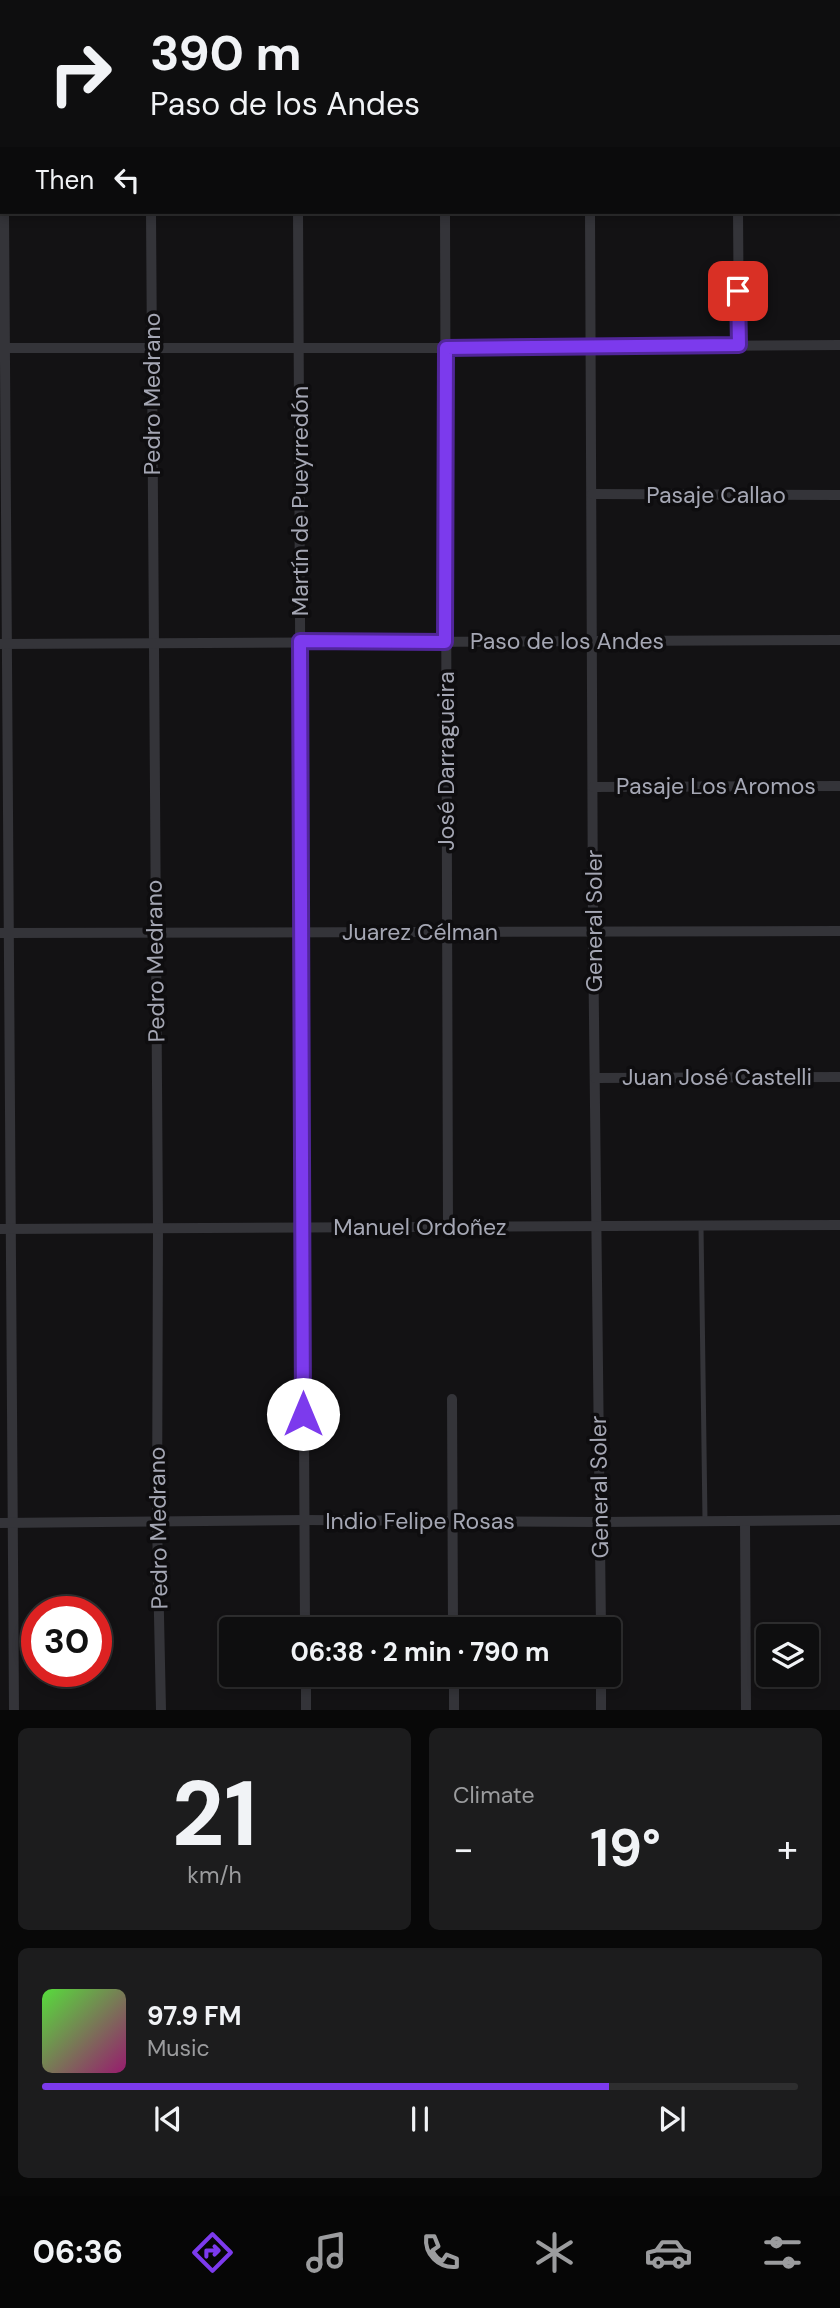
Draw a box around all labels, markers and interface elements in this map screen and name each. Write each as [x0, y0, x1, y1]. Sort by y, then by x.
text: 390 m [150, 21, 302, 85]
icon: right [35, 28, 126, 119]
text: Paso de los Andes [150, 83, 420, 125]
icon: left [108, 161, 146, 199]
text: Then [35, 163, 94, 197]
pin [708, 261, 768, 321]
icon: arrive [719, 272, 757, 310]
street label: Pedro Medrano [137, 313, 167, 475]
street label: Martín de Pueyrredón [285, 386, 315, 616]
street label: Pasaje Callao [646, 480, 786, 510]
street label: Paso de los Andes [470, 626, 664, 656]
street label: José Darragueira [431, 671, 461, 851]
street label: Pasaje Los Aromos [616, 771, 816, 801]
street label: General Soler [579, 850, 609, 992]
street label: Pedro Medrano [139, 879, 171, 1043]
street label: Juarez Célman [342, 917, 498, 947]
street label: Juan José Castelli [622, 1062, 812, 1092]
street label: Manuel Ordoñez [333, 1212, 507, 1242]
position arrow [266, 1377, 340, 1451]
street label: General Soler [583, 1415, 615, 1559]
street label: Pedro Medrano [142, 1446, 174, 1610]
street label: Indio Felipe Rosas [325, 1506, 515, 1536]
speed limit sign: 30 [21, 1596, 112, 1687]
map controls [756, 1624, 819, 1687]
button: layers [756, 1624, 819, 1687]
text: 06:38 · 2 min · 790 m [291, 1635, 549, 1669]
text: 21 [172, 1755, 257, 1873]
text: Climate [453, 1780, 535, 1810]
text: 19° [590, 1814, 661, 1882]
text: − [453, 1824, 474, 1874]
text: + [777, 1824, 798, 1874]
text: km/h [187, 1860, 242, 1890]
text: 97.9 FM [147, 1999, 242, 2033]
text: Music [147, 2033, 210, 2063]
icon: previous [149, 2100, 187, 2138]
icon: pause [401, 2100, 439, 2138]
icon: next [653, 2100, 691, 2138]
icon: directions [188, 2228, 237, 2277]
icon: music [302, 2228, 351, 2277]
icon: phone [416, 2228, 465, 2277]
icon: climate [530, 2228, 579, 2277]
icon: car [644, 2228, 693, 2277]
icon: filters [758, 2228, 807, 2277]
text: 06:36 [33, 2231, 123, 2273]

